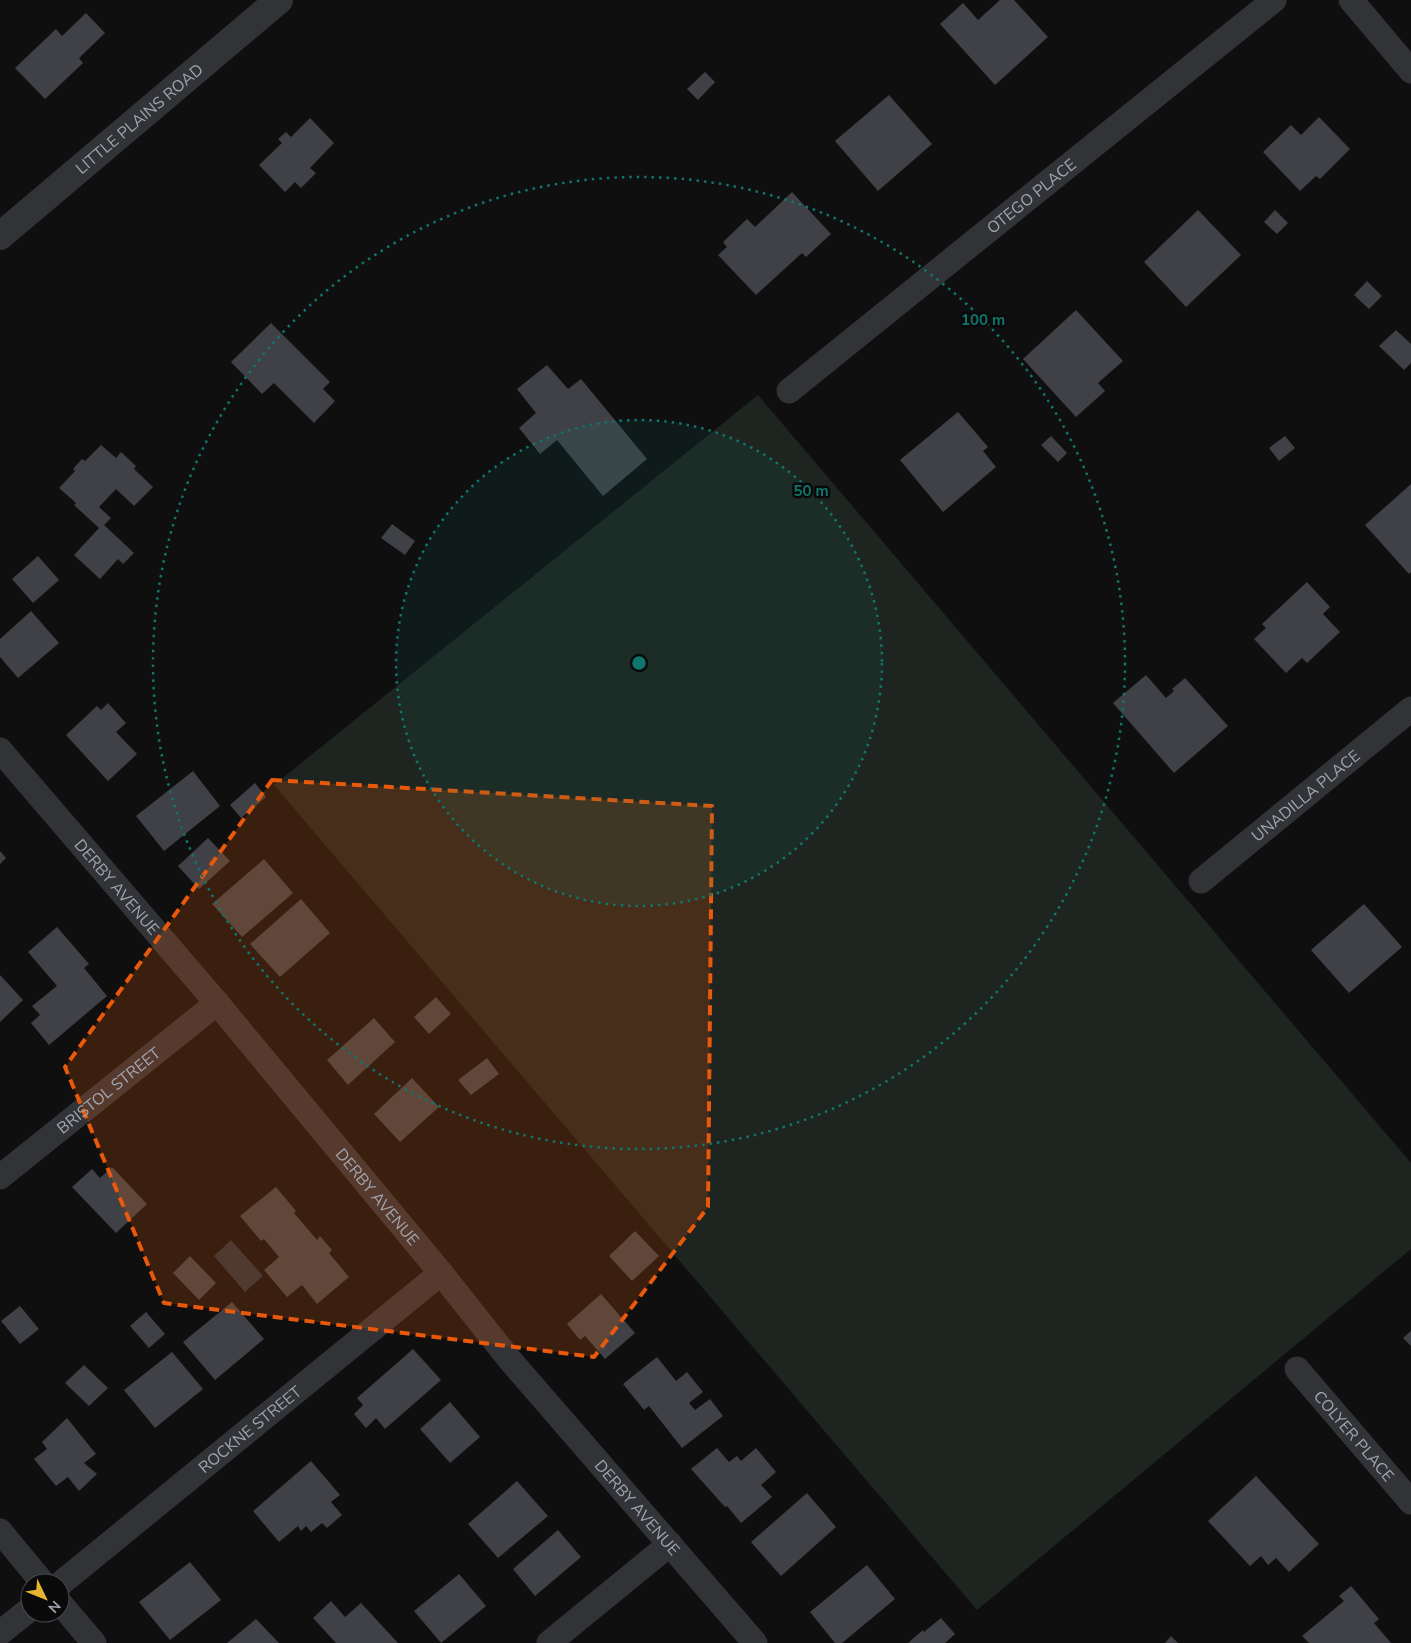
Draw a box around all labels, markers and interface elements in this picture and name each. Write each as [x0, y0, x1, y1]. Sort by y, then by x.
street label: LITTLE PLAINS ROAD [71, 59, 208, 180]
street label: OTEGO PLACE [983, 154, 1081, 239]
text: 100 m [961, 310, 1005, 330]
text: 50 m [793, 481, 829, 501]
centre of rings [630, 654, 648, 672]
street label: UNADILLA PLACE [1247, 745, 1365, 847]
street label: DERBY AVENUE [69, 835, 164, 940]
street label: BRISTOL STREET [53, 1042, 166, 1139]
street label: DERBY AVENUE [330, 1144, 424, 1251]
street label: ROCKNE STREET [194, 1381, 307, 1479]
street label: COLYER PLACE [1308, 1386, 1399, 1487]
street label: DERBY AVENUE [589, 1455, 684, 1561]
north arrow [20, 1573, 70, 1623]
text: N [44, 1596, 65, 1617]

